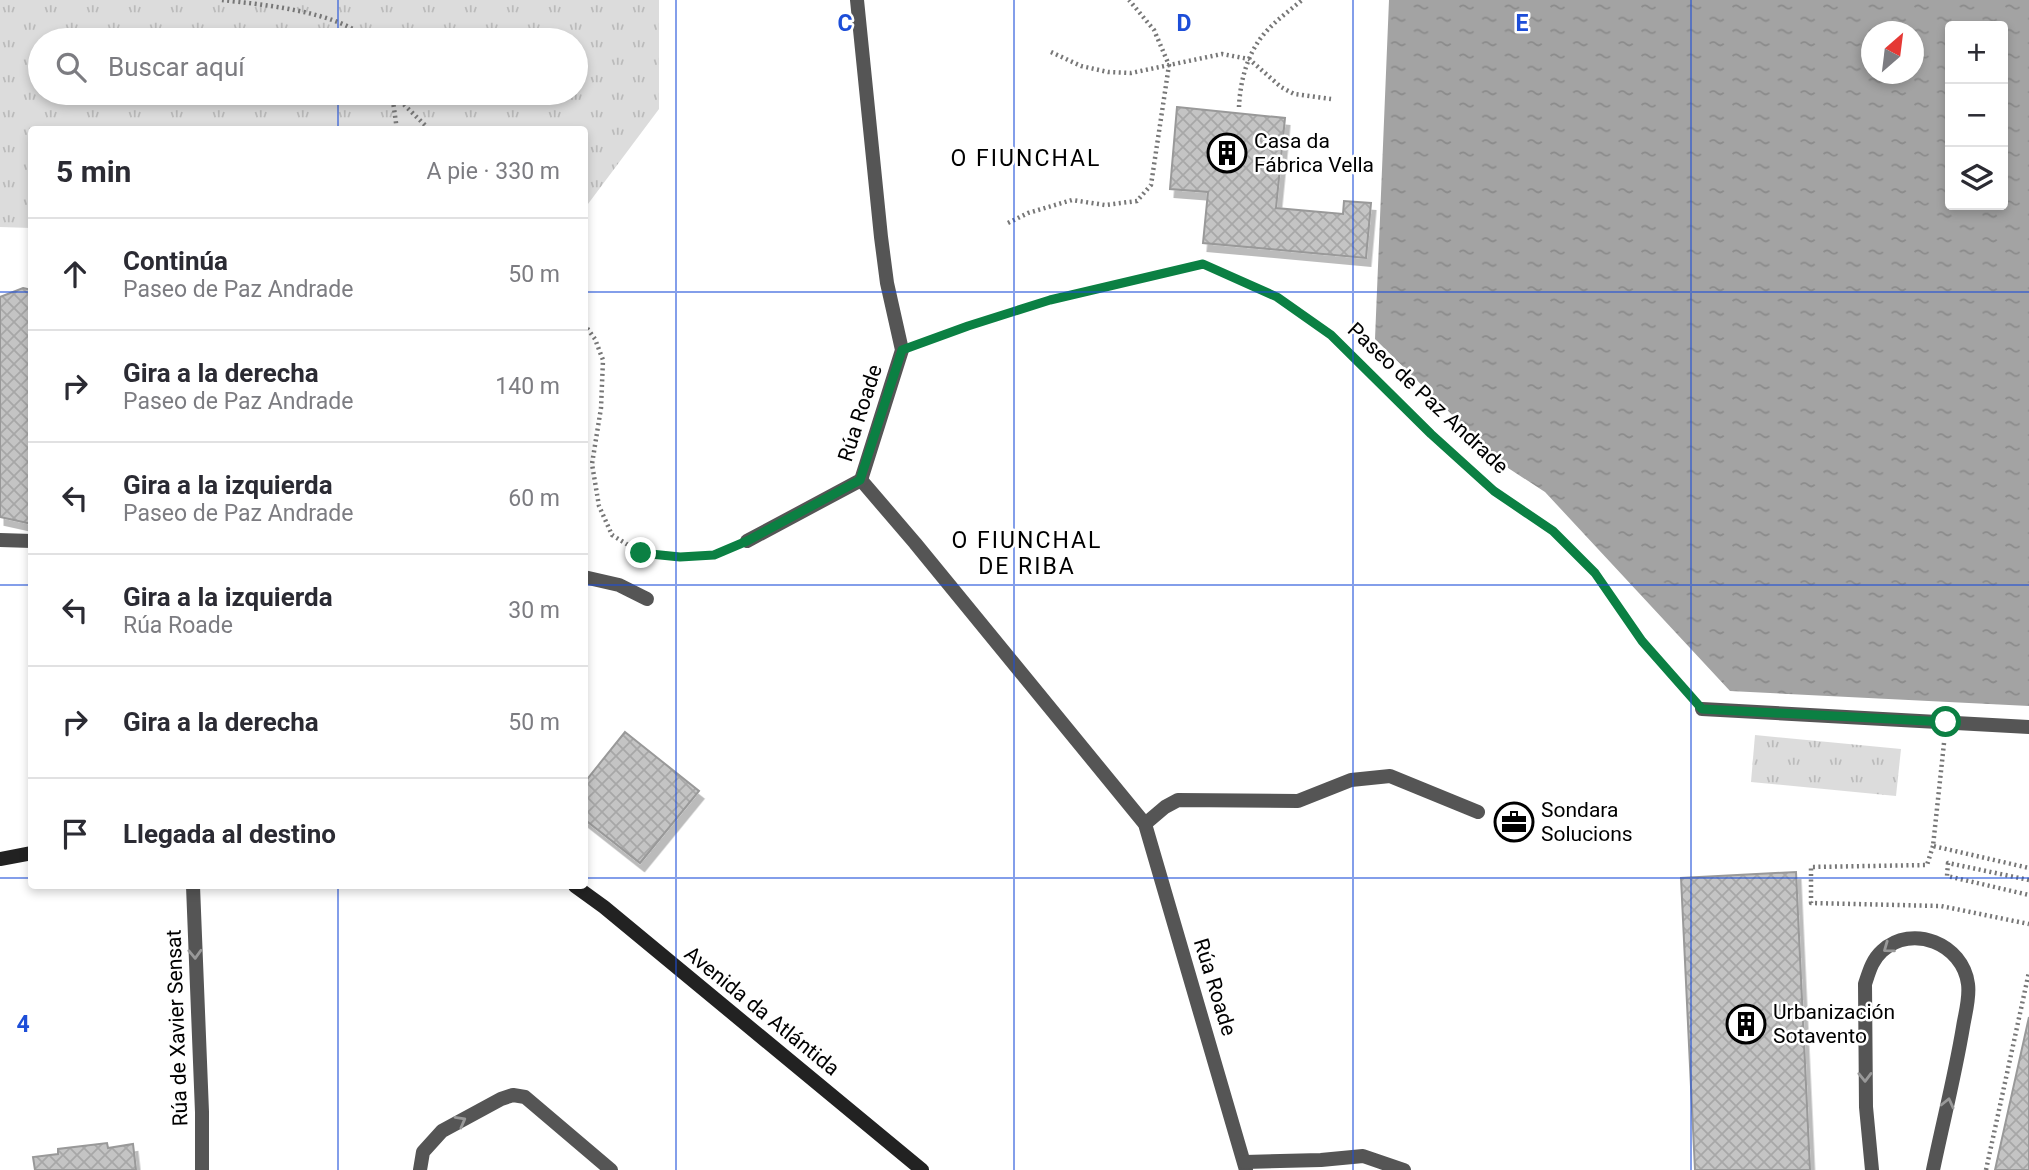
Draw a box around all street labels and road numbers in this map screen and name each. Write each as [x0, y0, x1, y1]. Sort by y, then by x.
street label: Paseo de Paz Andrade [1343, 317, 1513, 479]
street label: Rúa Roade [833, 362, 887, 464]
street label: Rúa de Xavier Sensat [162, 929, 192, 1127]
street label: Rúa Roade [1189, 935, 1241, 1039]
street label: Avenida da Atlántida [680, 941, 844, 1081]

